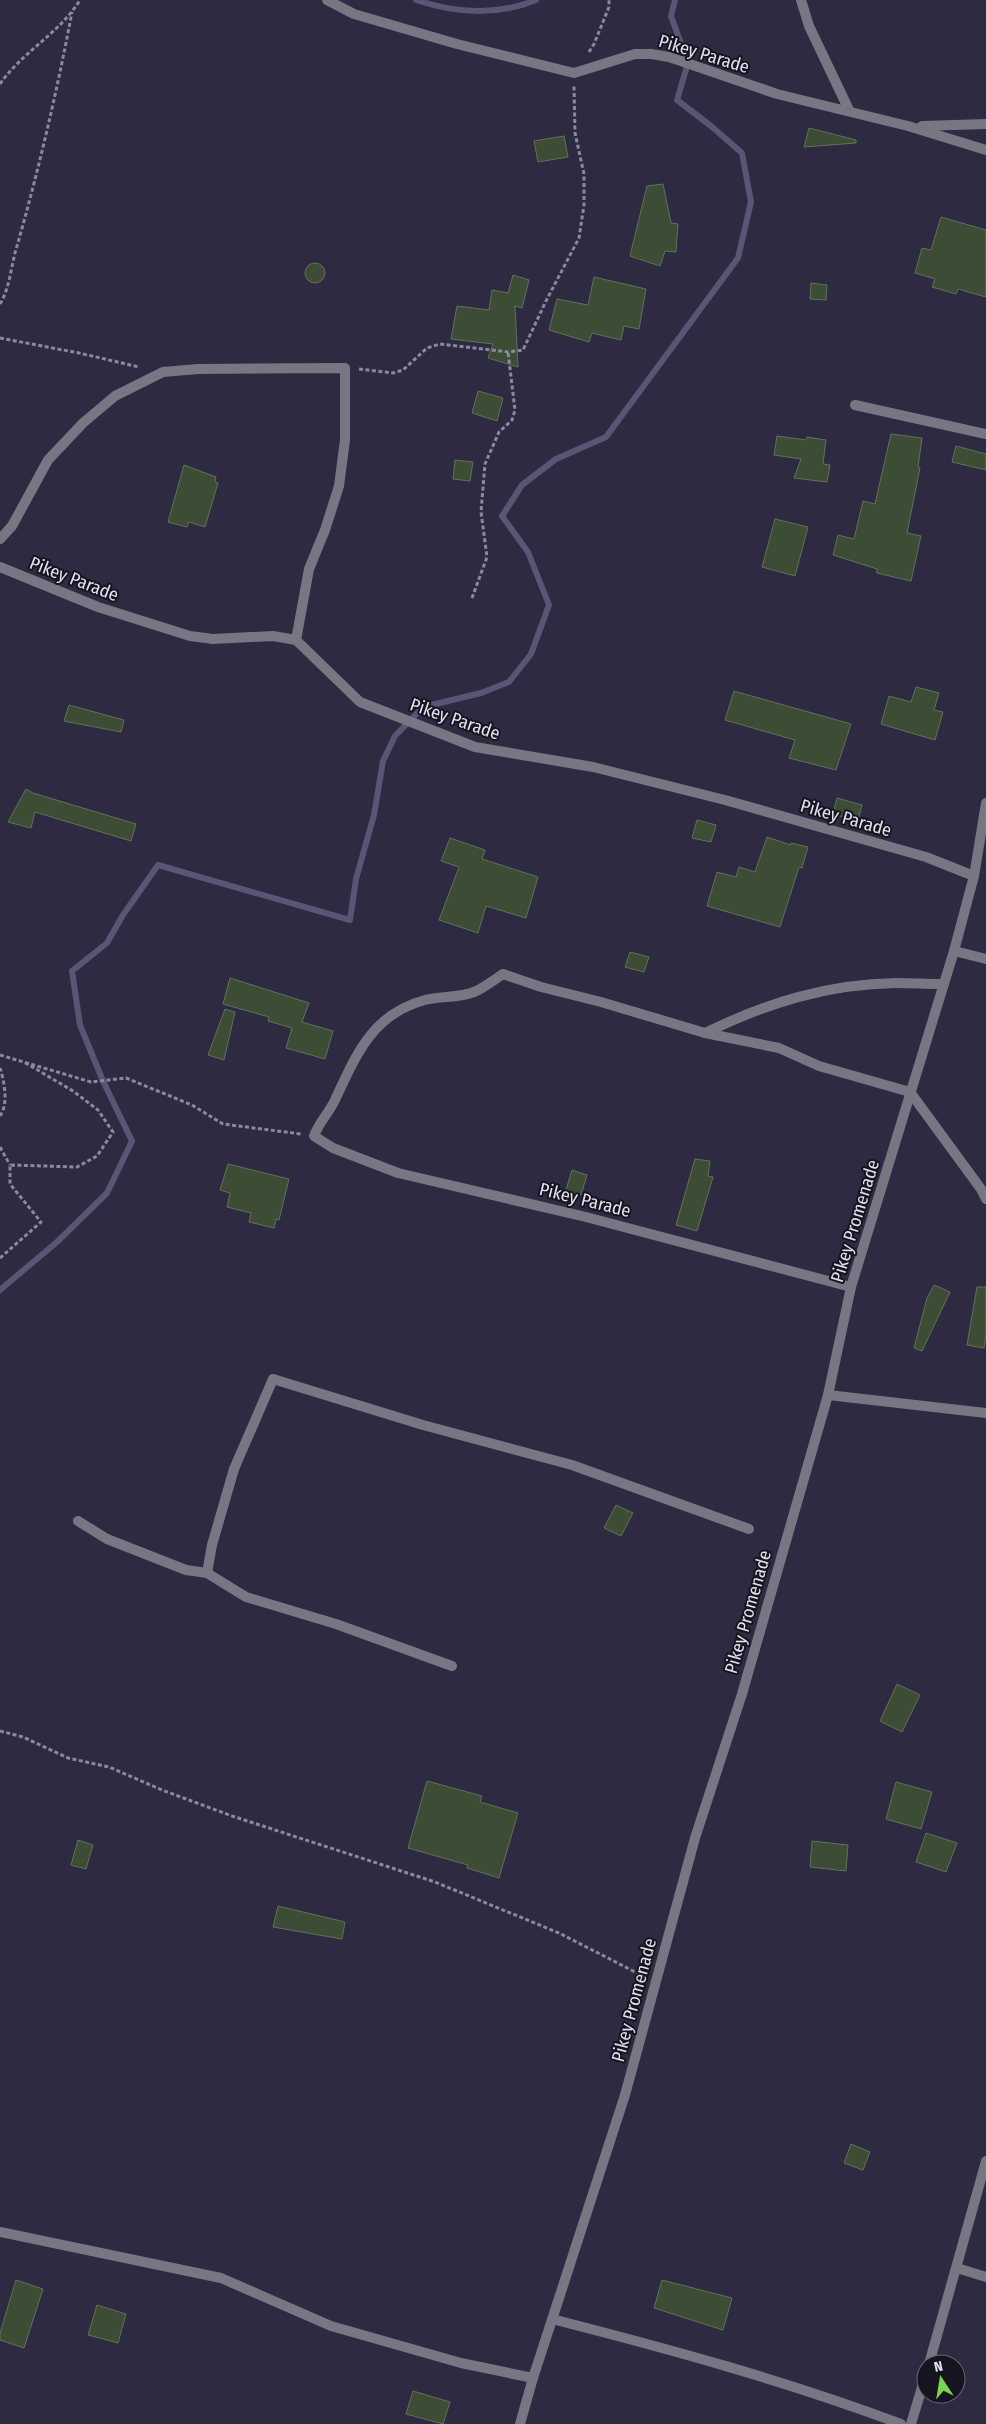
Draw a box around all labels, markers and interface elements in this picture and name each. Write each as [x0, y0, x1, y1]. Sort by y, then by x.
street label: Pikey Parade [656, 30, 752, 78]
street label: Pikey Parade [26, 552, 122, 606]
street label: Pikey Parade [407, 693, 503, 745]
street label: Pikey Parade [798, 795, 894, 842]
street label: Pikey Promenade [826, 1157, 884, 1285]
street label: Pikey Parade [537, 1178, 633, 1222]
street label: Pikey Promenade [720, 1548, 776, 1676]
street label: Pikey Promenade [607, 1936, 661, 2064]
north arrow [916, 2354, 966, 2404]
text: N [933, 2358, 944, 2376]

